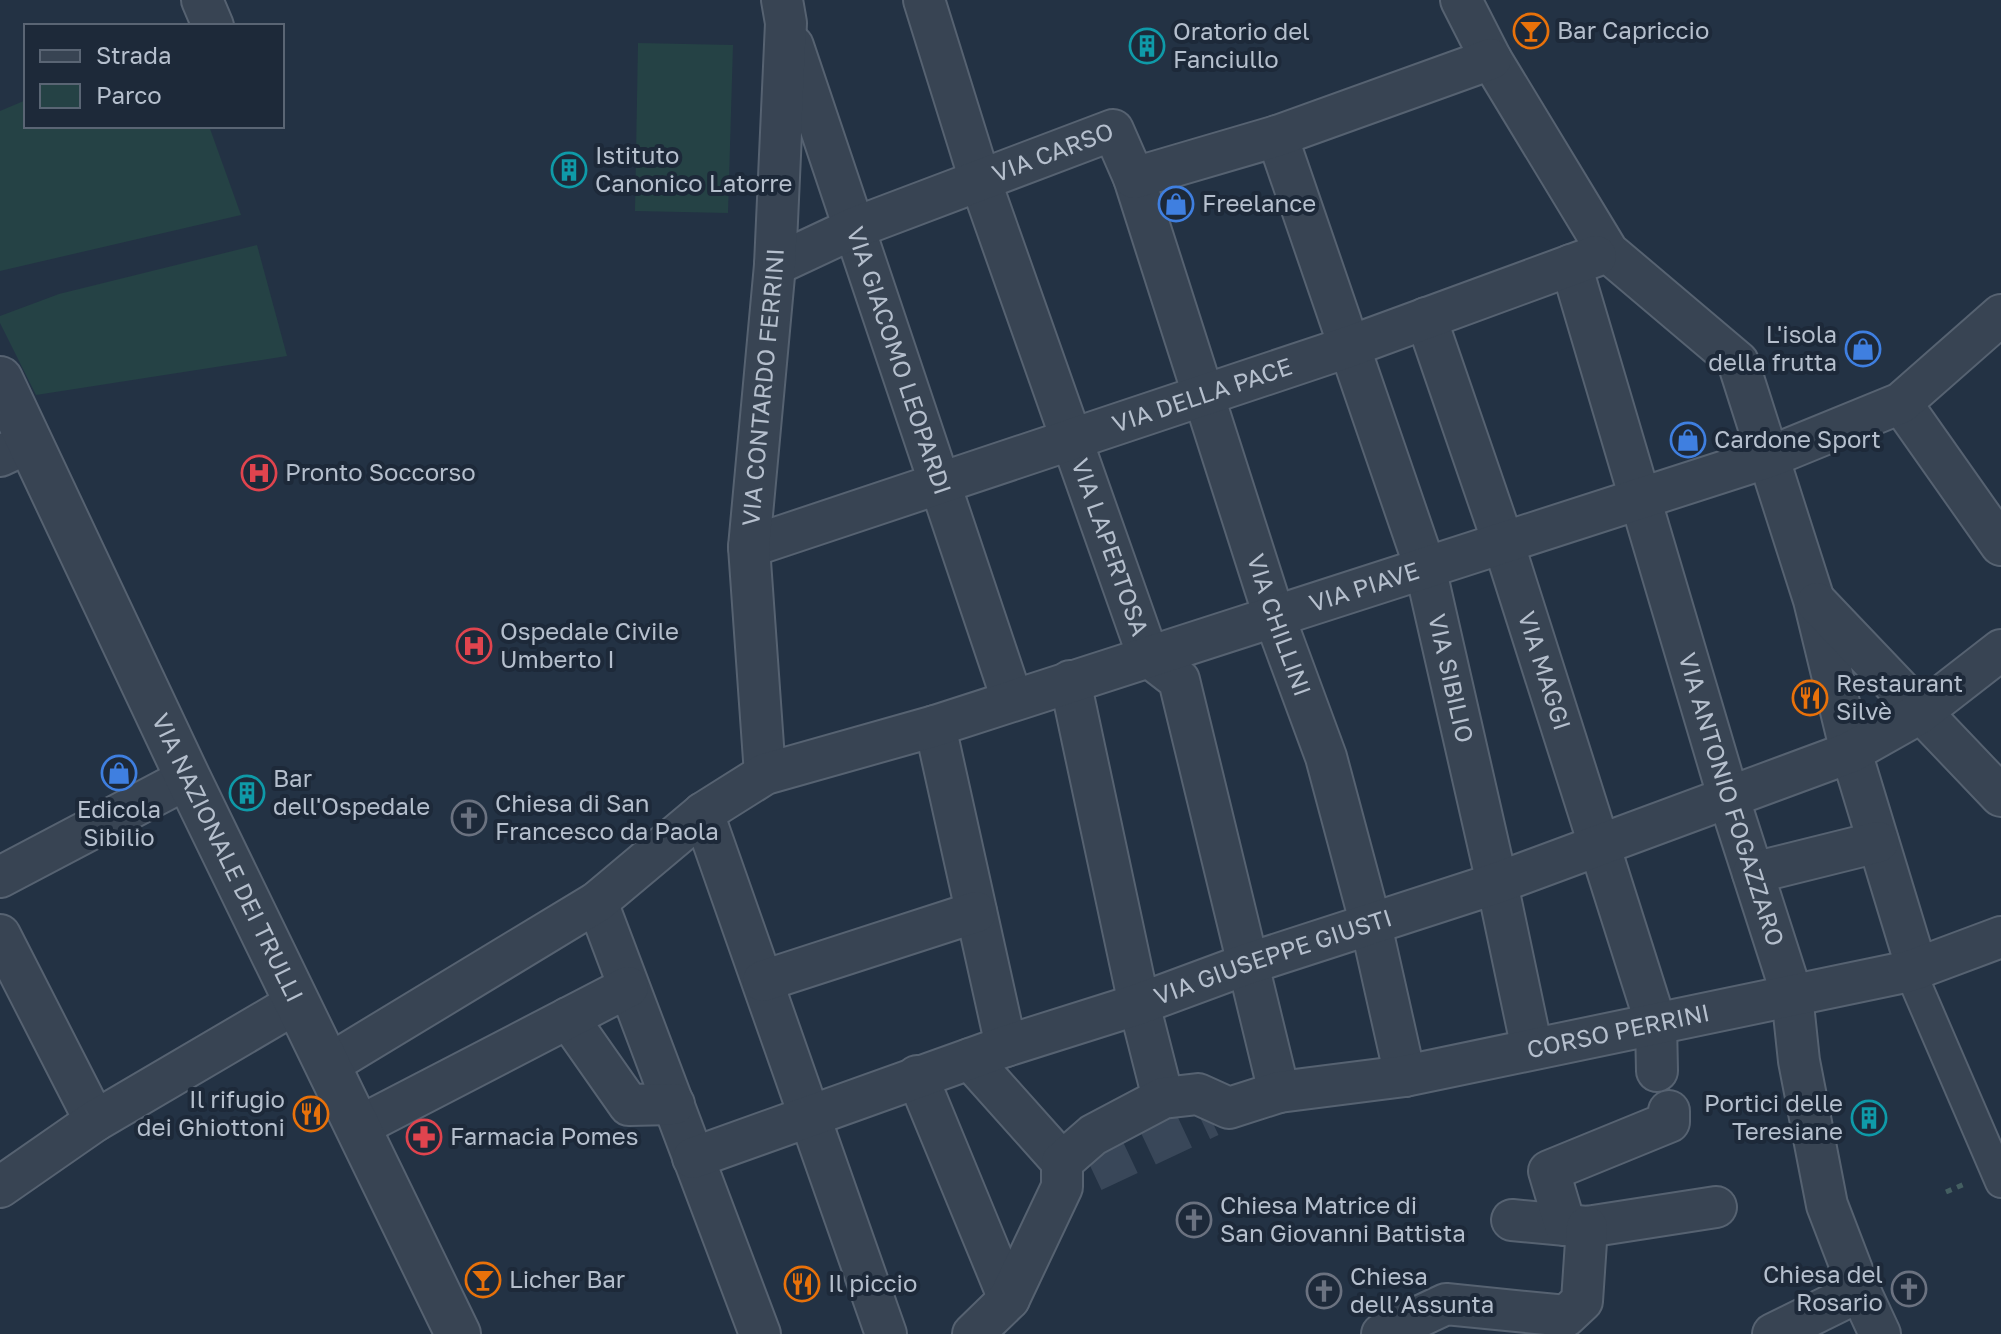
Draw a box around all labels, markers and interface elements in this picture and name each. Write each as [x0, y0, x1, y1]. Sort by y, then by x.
bar icon: Bar Capriccio [1512, 12, 1550, 50]
place label: Bar Capriccio [1557, 15, 1709, 44]
place label: Oratorio del Fanciullo [1173, 16, 1310, 73]
legend [24, 24, 284, 128]
building icon: Oratorio del Fanciullo [1128, 27, 1166, 65]
text: Strada [96, 40, 171, 69]
text: Parco [96, 80, 162, 109]
street label: VIA CARSO [988, 115, 1117, 187]
place label: Istituto Canonico Latorre [595, 140, 792, 197]
building icon: Istituto Canonico Latorre [550, 151, 588, 189]
shop icon: Freelance [1157, 185, 1195, 223]
place label: Freelance [1202, 188, 1316, 217]
street label: VIA GIACOMO LEOPARDI [842, 223, 958, 498]
street label: VIA CONTARDO FERRINI [735, 248, 789, 527]
place label: L'isola della frutta [1708, 319, 1837, 376]
shop icon: L'isola della frutta [1844, 330, 1882, 368]
street label: VIA DELLA PACE [1108, 351, 1296, 438]
shop icon: Cardone Sport [1669, 421, 1707, 459]
place label: Cardone Sport [1714, 424, 1881, 453]
hospital icon: Pronto Soccorso [240, 454, 278, 492]
street label: VIA LAPERTOSA [1066, 454, 1156, 639]
place label: Pronto Soccorso [285, 457, 476, 486]
street label: VIA CHILLINI [1242, 550, 1318, 700]
street label: VIA PIAVE [1305, 555, 1422, 617]
street label: VIA MAGGI [1513, 607, 1578, 734]
street label: VIA SIBILIO [1423, 611, 1481, 745]
place label: Ospedale Civile Umberto I [500, 616, 679, 673]
hospital icon: Ospedale Civile Umberto I [455, 627, 493, 665]
street label: VIA ANTONIO FOGAZZARO [1674, 649, 1791, 949]
place label: Restaurant Silvè [1836, 668, 1963, 725]
restaurant icon: Restaurant Silvè [1791, 679, 1829, 717]
street label: VIA NAZIONALE DEI TRULLI [147, 708, 310, 1006]
shop icon: Edicola Sibilio [100, 754, 138, 792]
place label: Bar dell'Ospedale [273, 763, 430, 820]
building icon: Bar dell'Ospedale [228, 774, 266, 812]
place label: Chiesa di San Francesco da Paola [495, 788, 719, 845]
place label: Edicola Sibilio [77, 794, 161, 851]
church icon: Chiesa di San Francesco da Paola [450, 799, 488, 837]
street label: VIA GIUSEPPE GIUSTI [1150, 902, 1395, 1010]
street label: CORSO PERRINI [1524, 997, 1712, 1063]
place label: Il rifugio dei Ghiottoni [137, 1084, 285, 1141]
place label: Portici delle Teresiane [1704, 1088, 1843, 1145]
restaurant icon: Il rifugio dei Ghiottoni [292, 1095, 330, 1133]
building icon: Portici delle Teresiane [1850, 1099, 1888, 1137]
pharmacy icon: Farmacia Pomes [405, 1118, 443, 1156]
place label: Farmacia Pomes [450, 1121, 638, 1150]
place label: Chiesa Matrice di San Giovanni Battista [1220, 1190, 1466, 1247]
church icon: Chiesa Matrice di San Giovanni Battista [1175, 1201, 1213, 1239]
place label: Chiesa del Rosario [1763, 1259, 1883, 1316]
bar icon: Licher Bar [464, 1261, 502, 1299]
place label: Chiesa dell’Assunta [1350, 1261, 1494, 1318]
place label: Licher Bar [509, 1264, 625, 1293]
restaurant icon: Il piccio [783, 1265, 821, 1303]
place label: Il piccio [828, 1268, 917, 1297]
church icon: Chiesa del Rosario [1890, 1270, 1928, 1308]
church icon: Chiesa dell’Assunta [1305, 1272, 1343, 1310]

